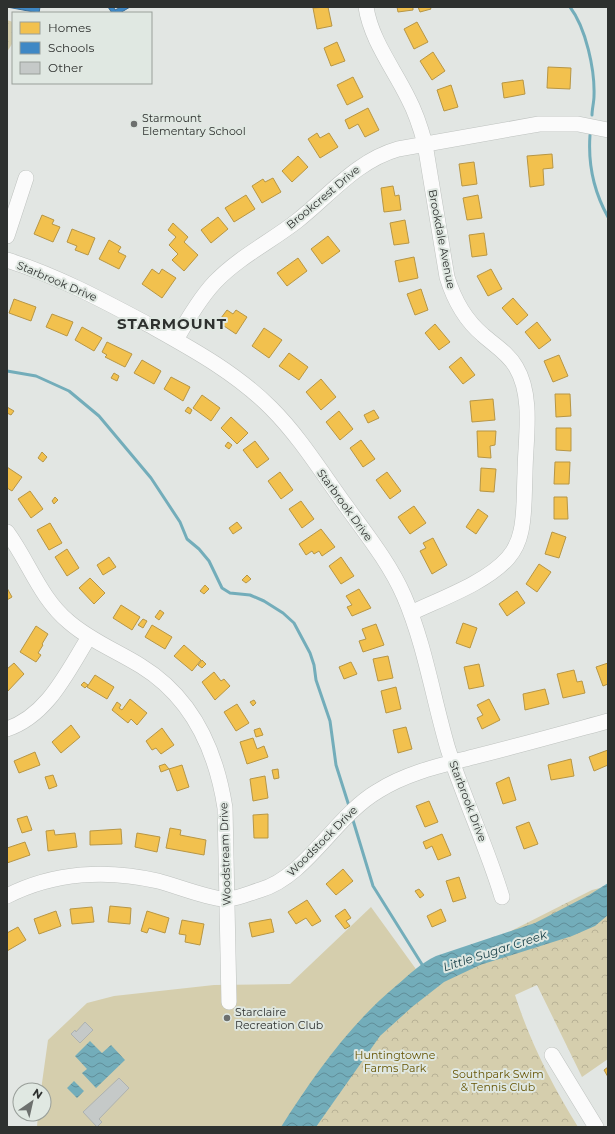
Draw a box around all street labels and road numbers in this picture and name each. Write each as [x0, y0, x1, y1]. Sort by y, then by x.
street label: Brookcrest Drive [284, 162, 363, 232]
street label: Brookdale Avenue [426, 188, 459, 290]
street label: Starbrook Drive [15, 258, 99, 304]
street label: Starbrook Drive [314, 466, 376, 544]
street label: Starbrook Drive [446, 759, 490, 844]
street label: Woodstream Drive [216, 802, 234, 906]
street label: Woodstock Drive [284, 803, 360, 879]

